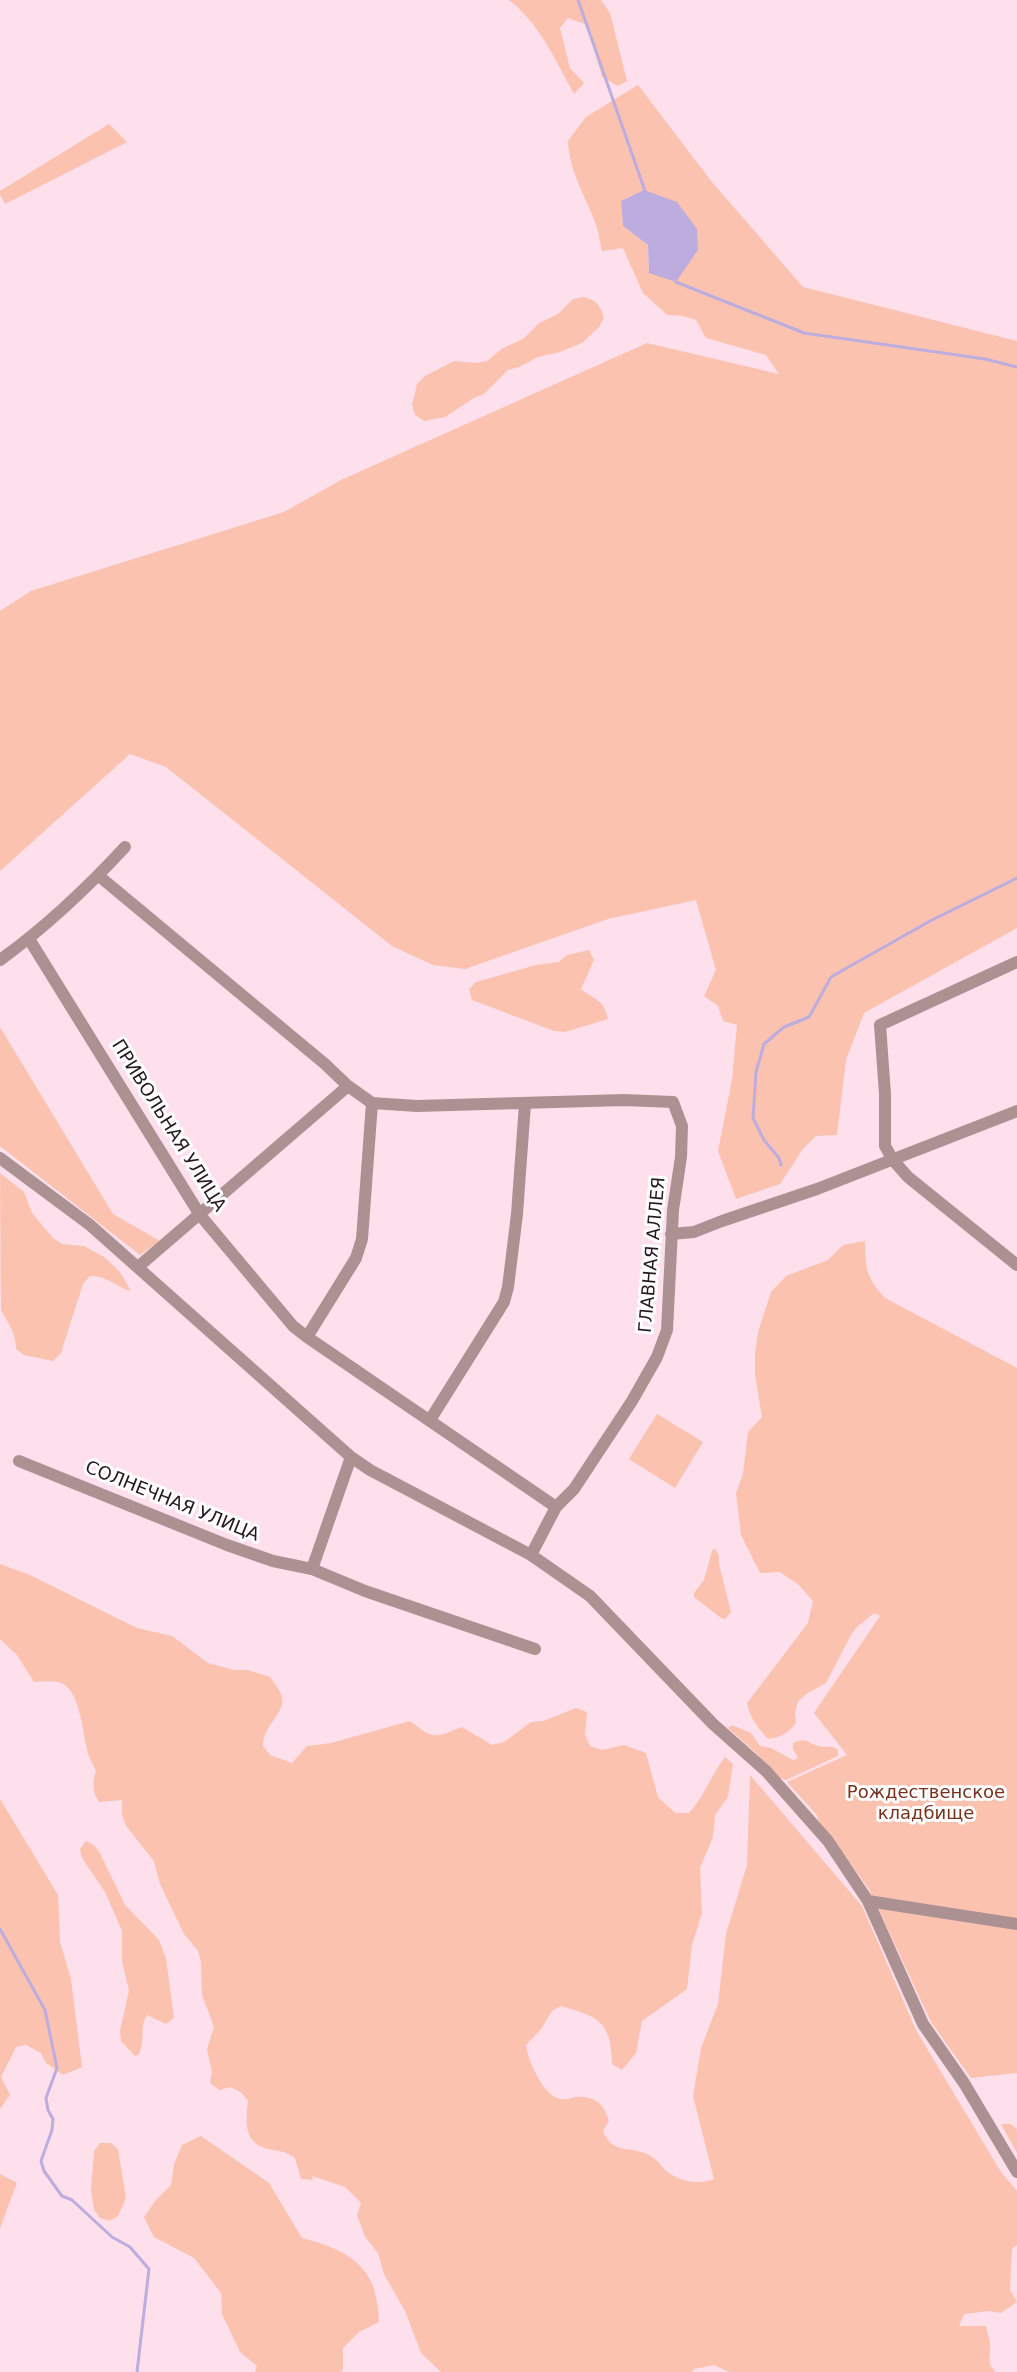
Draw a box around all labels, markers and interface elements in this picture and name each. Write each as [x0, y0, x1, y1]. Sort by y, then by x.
street label: ПРИВОЛЬНАЯ УЛИЦА [106, 1036, 230, 1216]
street label: ГЛАВНАЯ АЛЛЕЯ [635, 1176, 671, 1334]
street label: СОЛНЕЧНАЯ УЛИЦА [82, 1457, 262, 1547]
park label: Рождественское кладбище [847, 1782, 1005, 1824]

